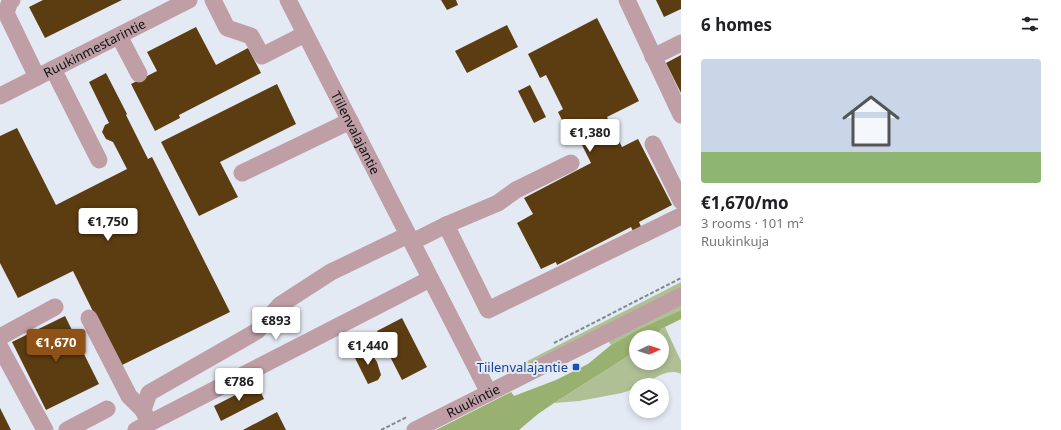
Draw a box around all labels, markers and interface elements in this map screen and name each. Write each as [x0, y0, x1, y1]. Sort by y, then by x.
text: 6 homes [701, 13, 772, 36]
icon: filters [1019, 13, 1041, 35]
street label: Ruukinmestarintie [40, 15, 149, 81]
icon: home [835, 85, 907, 157]
street label: Tiilenvalajantie [327, 88, 385, 177]
pin: €1,380 [557, 119, 623, 153]
text: €1,380 [570, 123, 610, 141]
text: €1,670/mo [701, 191, 789, 214]
pin: €1,750 [75, 208, 141, 242]
text: €1,750 [88, 212, 128, 230]
text: 3 rooms · 101 m² [701, 214, 804, 232]
text: Ruukinkuja [701, 232, 769, 250]
pin: €893 [252, 307, 300, 341]
text: €893 [261, 311, 291, 329]
pin: €1,670 [23, 329, 89, 363]
north arrow [629, 330, 669, 370]
map controls [629, 330, 669, 418]
pin: €1,440 [335, 332, 401, 366]
text: €1,670 [36, 333, 76, 351]
text: €1,440 [348, 336, 388, 354]
place label: Tiilenvalajantie [477, 358, 568, 376]
marker: Tiilenvalajantie [571, 362, 581, 372]
pin: €786 [215, 368, 263, 402]
text: €786 [224, 372, 254, 390]
button: layers [629, 378, 669, 418]
street label: Ruukintie [443, 380, 503, 422]

